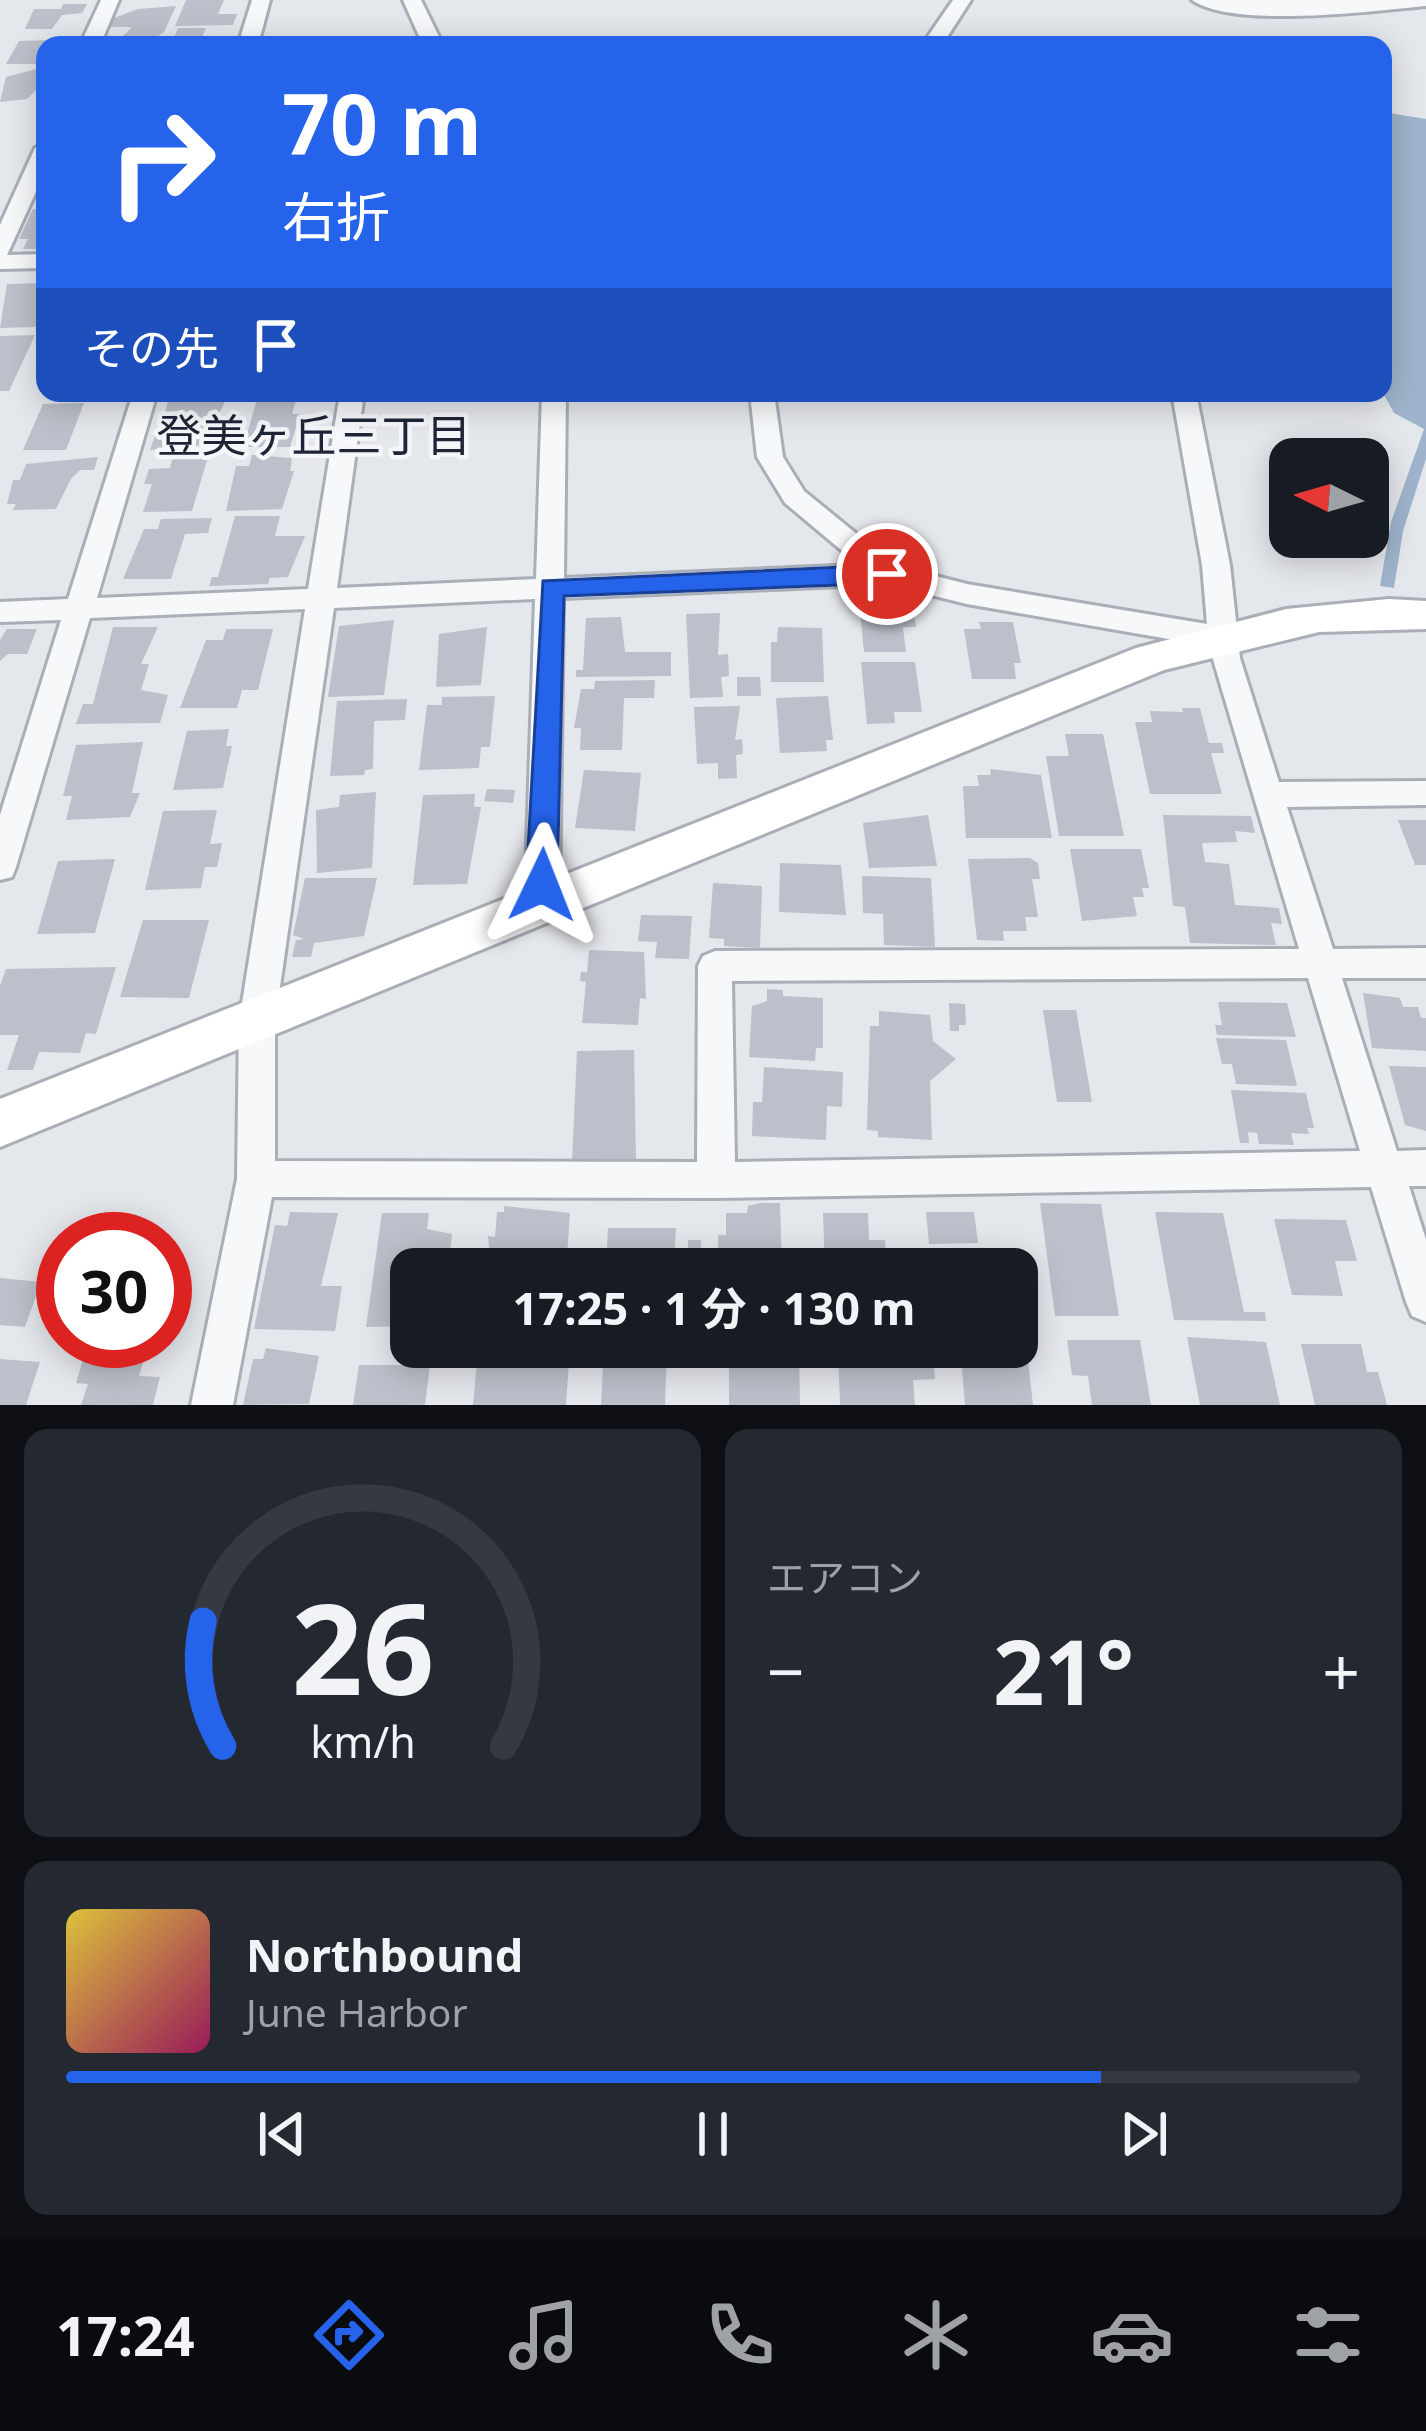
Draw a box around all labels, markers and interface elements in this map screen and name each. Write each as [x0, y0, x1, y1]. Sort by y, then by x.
text: 70 m [282, 65, 482, 180]
icon: right [84, 84, 240, 240]
text: 右折 [282, 179, 390, 253]
icon: arrive [243, 312, 309, 378]
text: その先 [84, 317, 219, 378]
district label: 登美ヶ丘三丁目 [156, 404, 472, 465]
north arrow [1269, 438, 1389, 558]
map controls [1269, 438, 1389, 558]
pin [836, 523, 938, 625]
icon: arrive [854, 541, 920, 607]
position arrow [479, 822, 605, 948]
speed limit sign: 30 [36, 1212, 192, 1368]
text: 17:25 · 1 分 · 130 m [513, 1277, 915, 1338]
text: エアコン [767, 1550, 923, 1603]
text: 26 [291, 1562, 434, 1732]
text: 21° [993, 1609, 1134, 1731]
text: − [767, 1625, 805, 1715]
text: + [1322, 1625, 1360, 1715]
text: km/h [310, 1712, 415, 1771]
text: Northbound [246, 1924, 523, 1985]
text: June Harbor [246, 1985, 468, 2038]
icon: previous [249, 2101, 315, 2167]
icon: pause [680, 2101, 746, 2167]
icon: next [1111, 2101, 1177, 2167]
icon: directions [307, 2293, 391, 2377]
icon: music [502, 2293, 586, 2377]
icon: phone [698, 2293, 782, 2377]
icon: climate [894, 2293, 978, 2377]
icon: car [1090, 2293, 1174, 2377]
icon: filters [1286, 2293, 1370, 2377]
text: 17:24 [56, 2298, 195, 2372]

